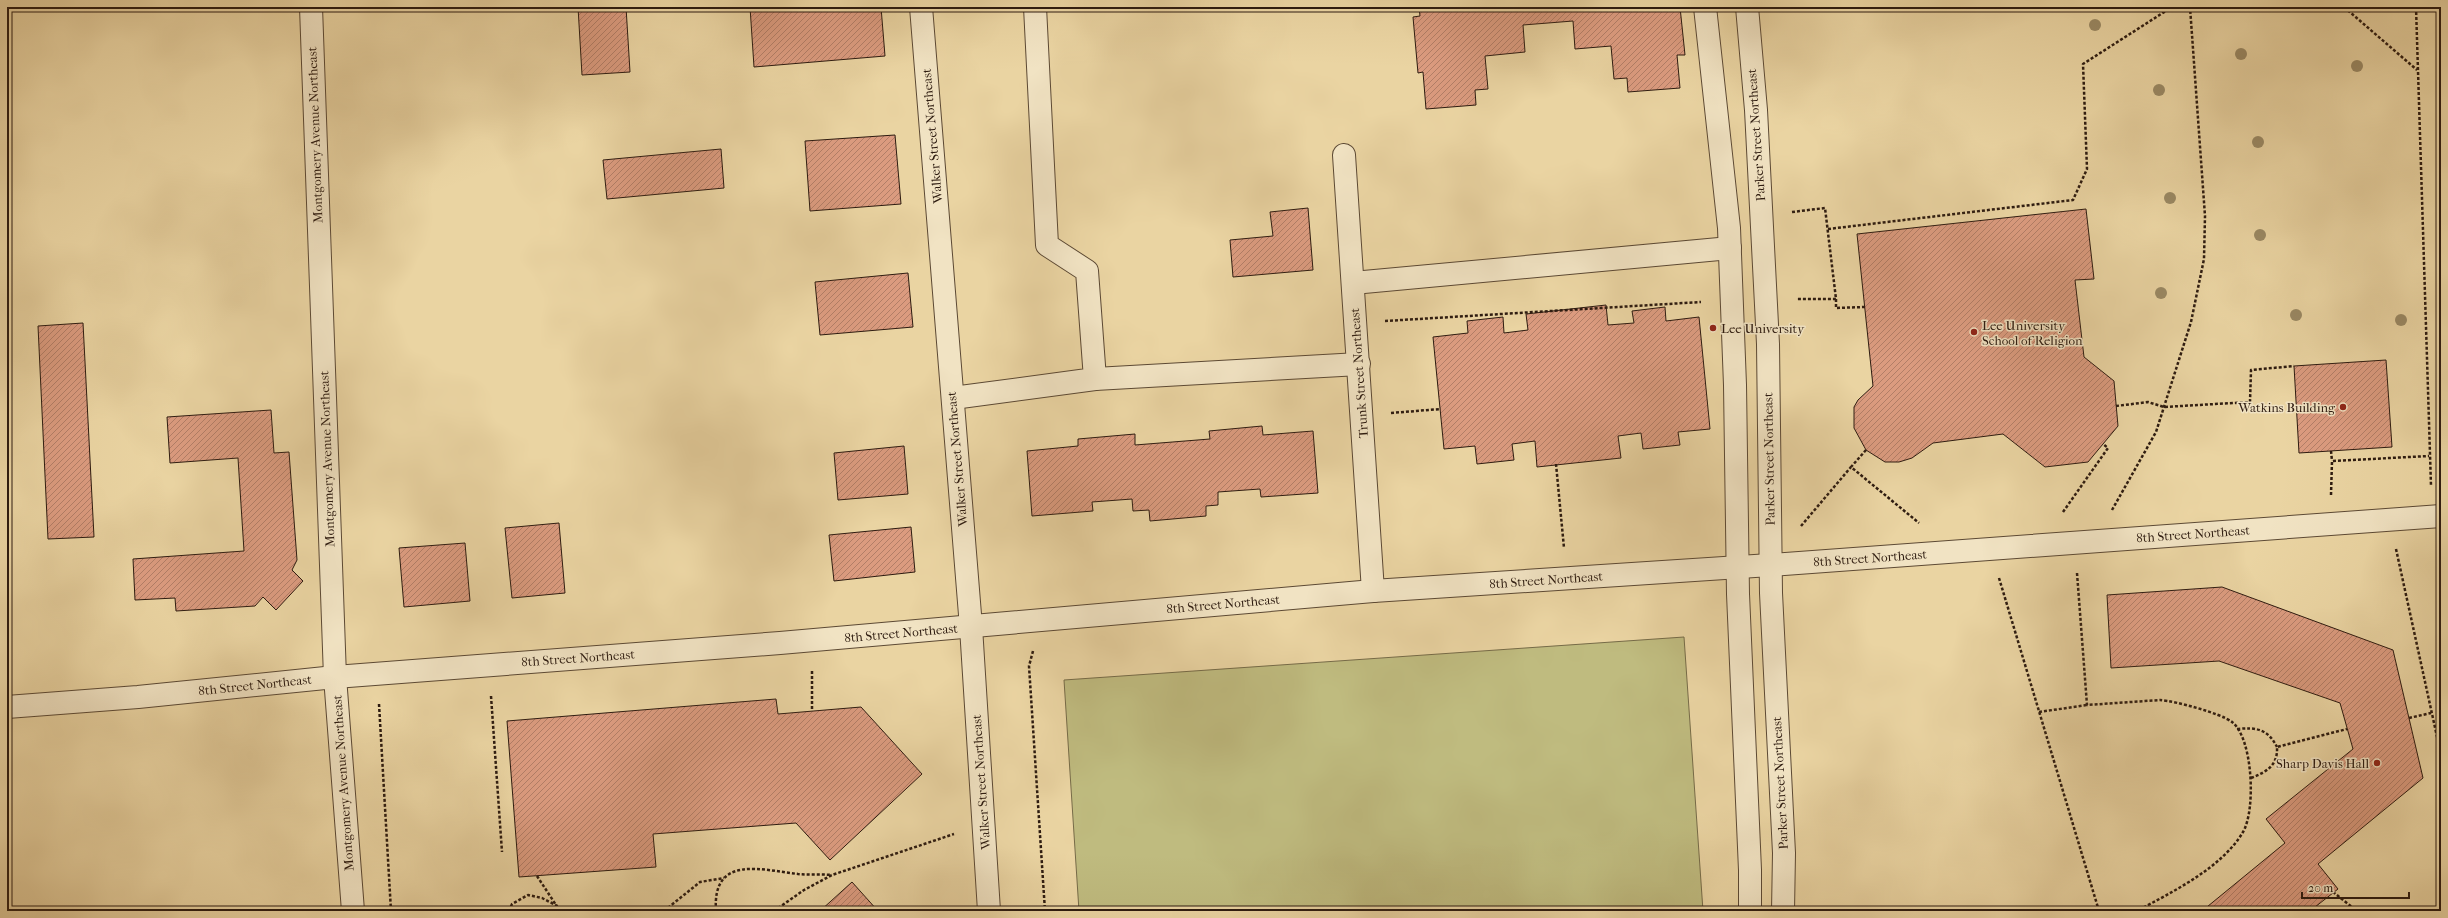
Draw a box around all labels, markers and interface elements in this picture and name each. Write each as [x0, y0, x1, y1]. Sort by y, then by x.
street label: Montgomery Avenue Northeast [304, 46, 326, 223]
street label: Walker Street Northeast [919, 68, 945, 205]
street label: Parker Street Northeast [1744, 68, 1768, 202]
street label: Trunk Street Northeast [1347, 307, 1371, 439]
place label: Lee University School of Religion [1982, 318, 2083, 348]
place label: Lee University [1721, 321, 1805, 336]
marker: Lee University [1708, 323, 1718, 333]
marker: Lee University School of Religion [1969, 327, 1979, 337]
street label: Montgomery Avenue Northeast [316, 370, 338, 547]
street label: Walker Street Northeast [944, 391, 970, 528]
street label: Parker Street Northeast [1760, 392, 1778, 526]
place label: Watkins Building [2237, 400, 2336, 415]
marker: Watkins Building [2338, 402, 2348, 412]
street label: 8th Street Northeast [2136, 523, 2251, 545]
street label: 8th Street Northeast [1813, 547, 1928, 569]
street label: 8th Street Northeast [1489, 569, 1604, 591]
street label: 8th Street Northeast [1166, 592, 1281, 616]
street label: 8th Street Northeast [844, 621, 959, 645]
street label: 8th Street Northeast [521, 647, 636, 669]
street label: 8th Street Northeast [198, 672, 313, 698]
street label: Montgomery Avenue Northeast [329, 694, 357, 872]
street label: Walker Street Northeast [969, 714, 993, 851]
street label: Parker Street Northeast [1769, 716, 1791, 850]
place label: Sharp Davis Hall [2276, 756, 2369, 771]
marker: Sharp Davis Hall [2372, 758, 2382, 768]
scale bar [2302, 874, 2409, 900]
text: 20 m [2308, 881, 2333, 895]

